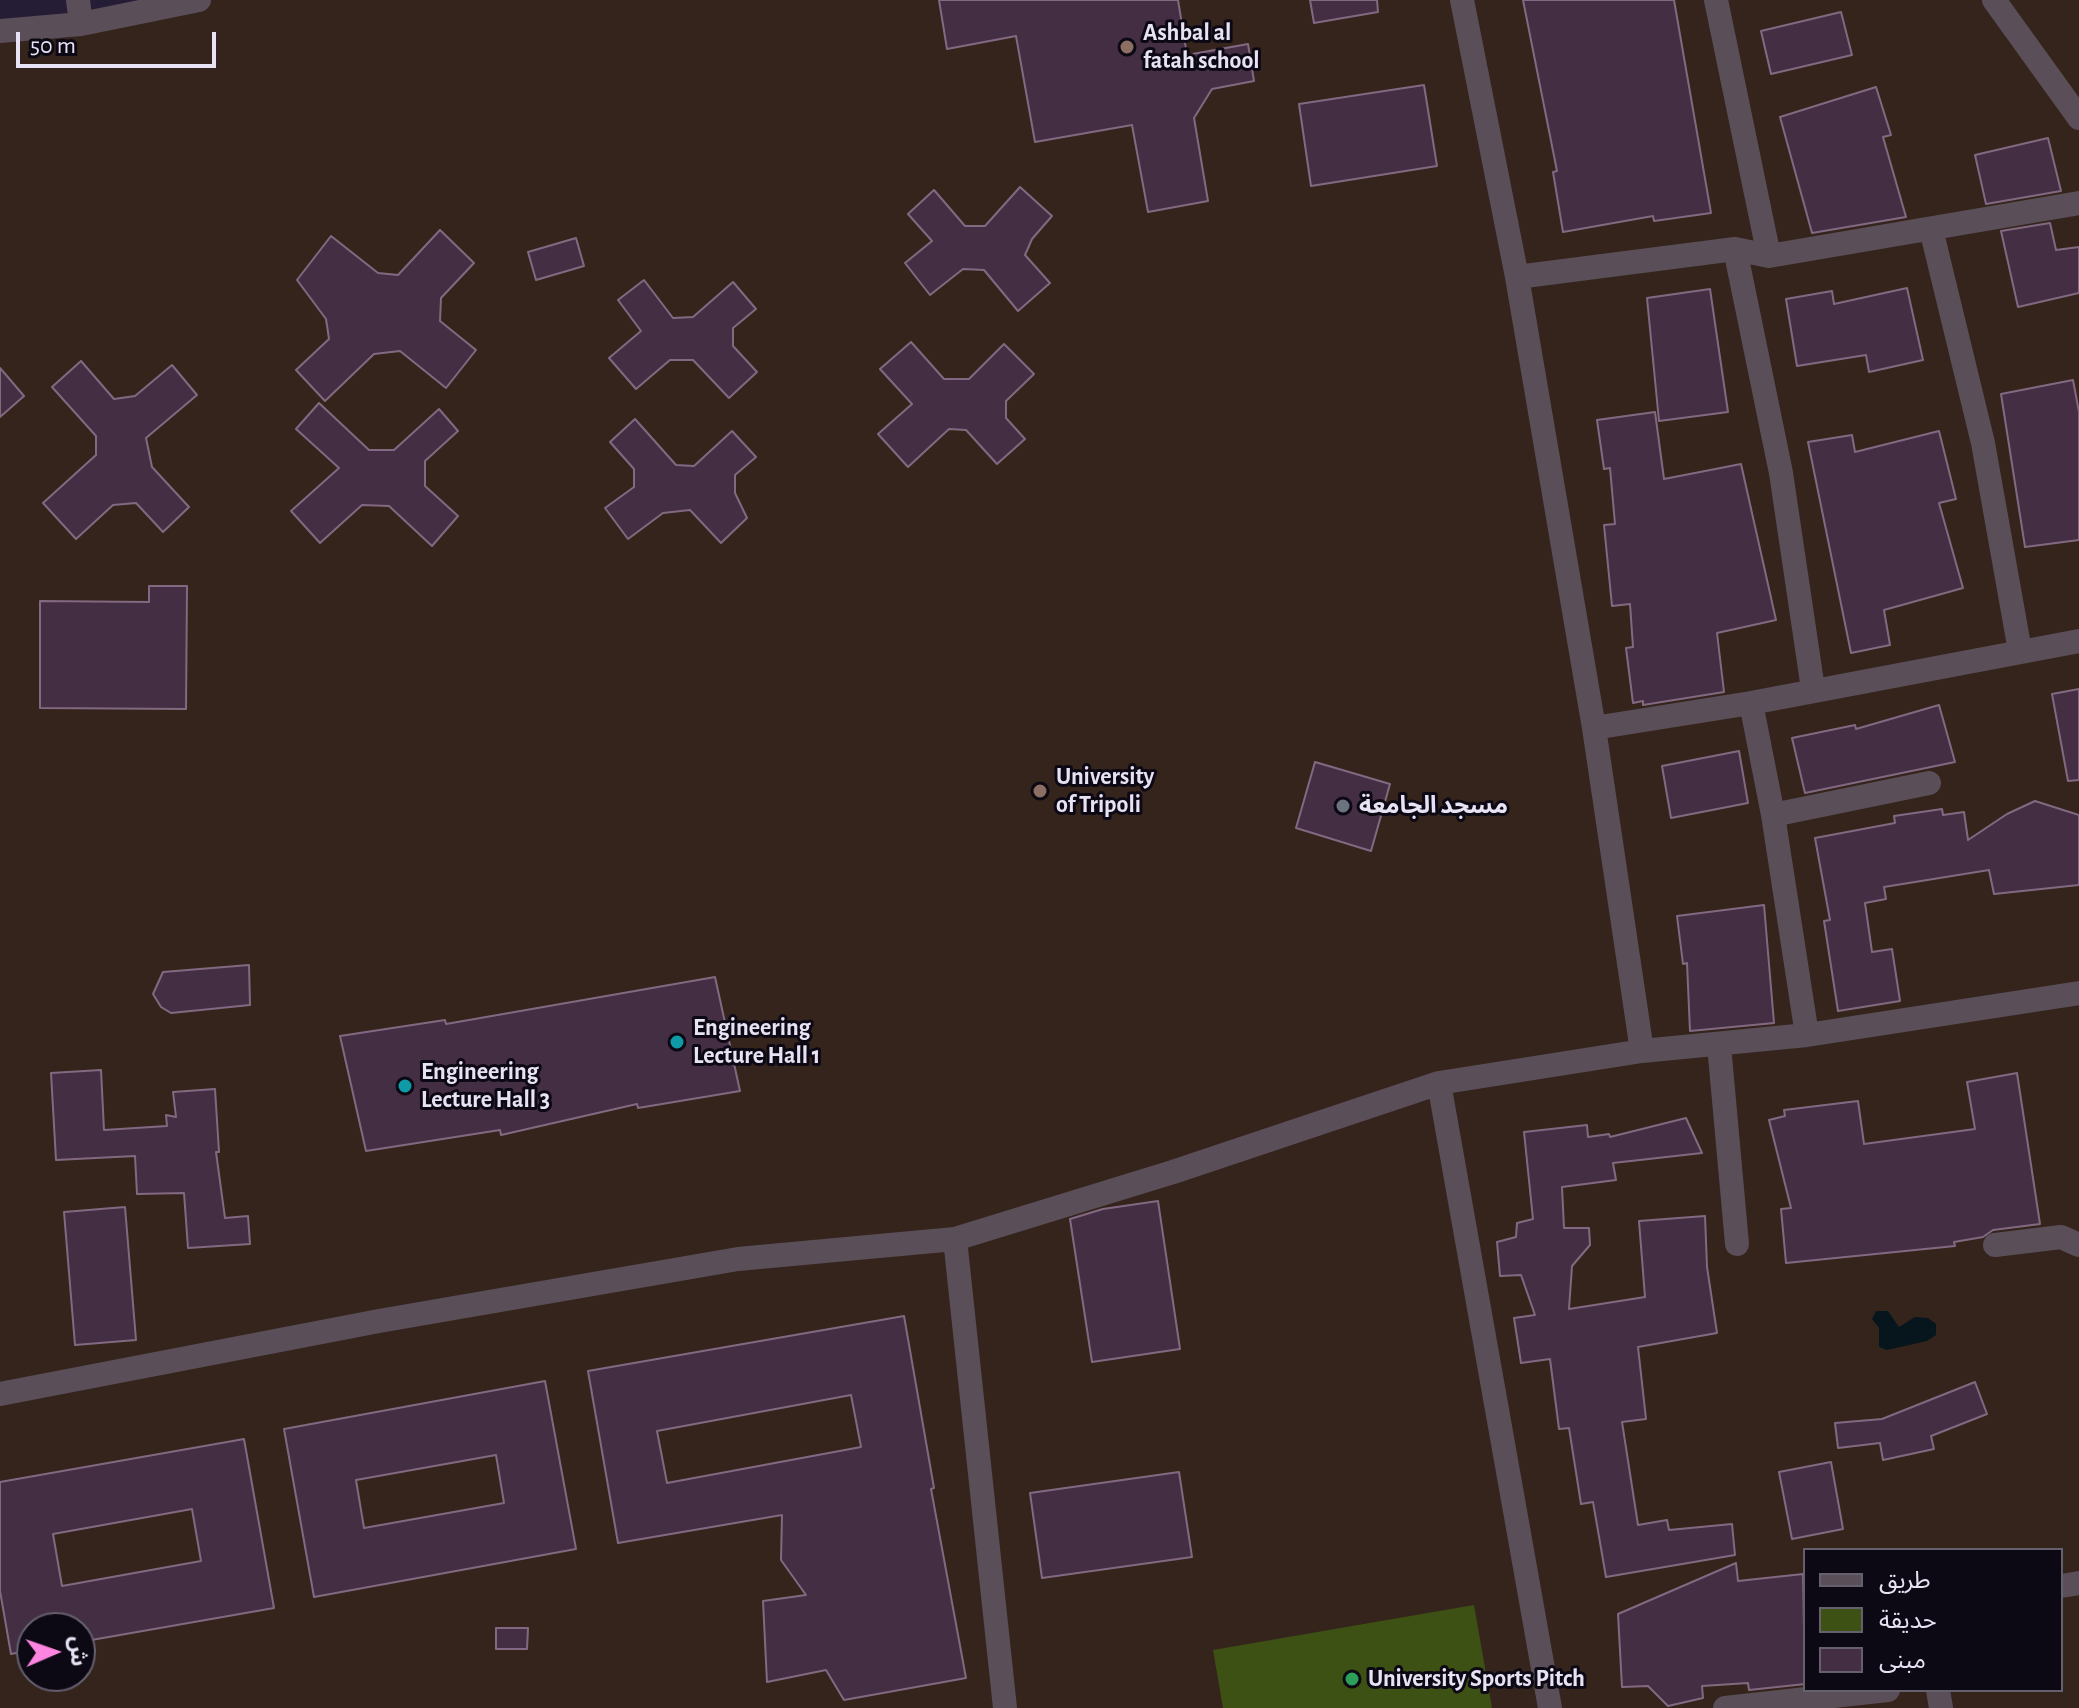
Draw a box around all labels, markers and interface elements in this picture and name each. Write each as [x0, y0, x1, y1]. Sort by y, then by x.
scale bar [20, 16, 220, 66]
place label: Ashbal al fatah school [1143, 19, 1260, 75]
text: 50 m [30, 34, 76, 58]
marker: Ashbal al fatah school [1118, 38, 1136, 56]
place label: University of Tripoli [1056, 763, 1154, 819]
marker: University of Tripoli [1031, 782, 1049, 800]
place label: مسجد الجامعة [1359, 792, 1508, 820]
marker: مسجد الجامعة [1334, 797, 1352, 815]
place label: Engineering Lecture Hall 1 [693, 1014, 820, 1070]
marker: Engineering Lecture Hall 1 [668, 1033, 686, 1051]
place label: Engineering Lecture Hall 3 [421, 1058, 550, 1114]
marker: Engineering Lecture Hall 3 [396, 1077, 414, 1095]
legend [1803, 1548, 2063, 1692]
text: طريق [1879, 1569, 1931, 1593]
text: حديقة [1879, 1609, 1937, 1633]
north arrow [16, 1612, 96, 1692]
text: ش [66, 1636, 90, 1667]
text: مبنى [1879, 1649, 1926, 1673]
place label: University Sports Pitch [1368, 1665, 1585, 1693]
marker: University Sports Pitch [1343, 1670, 1361, 1688]

